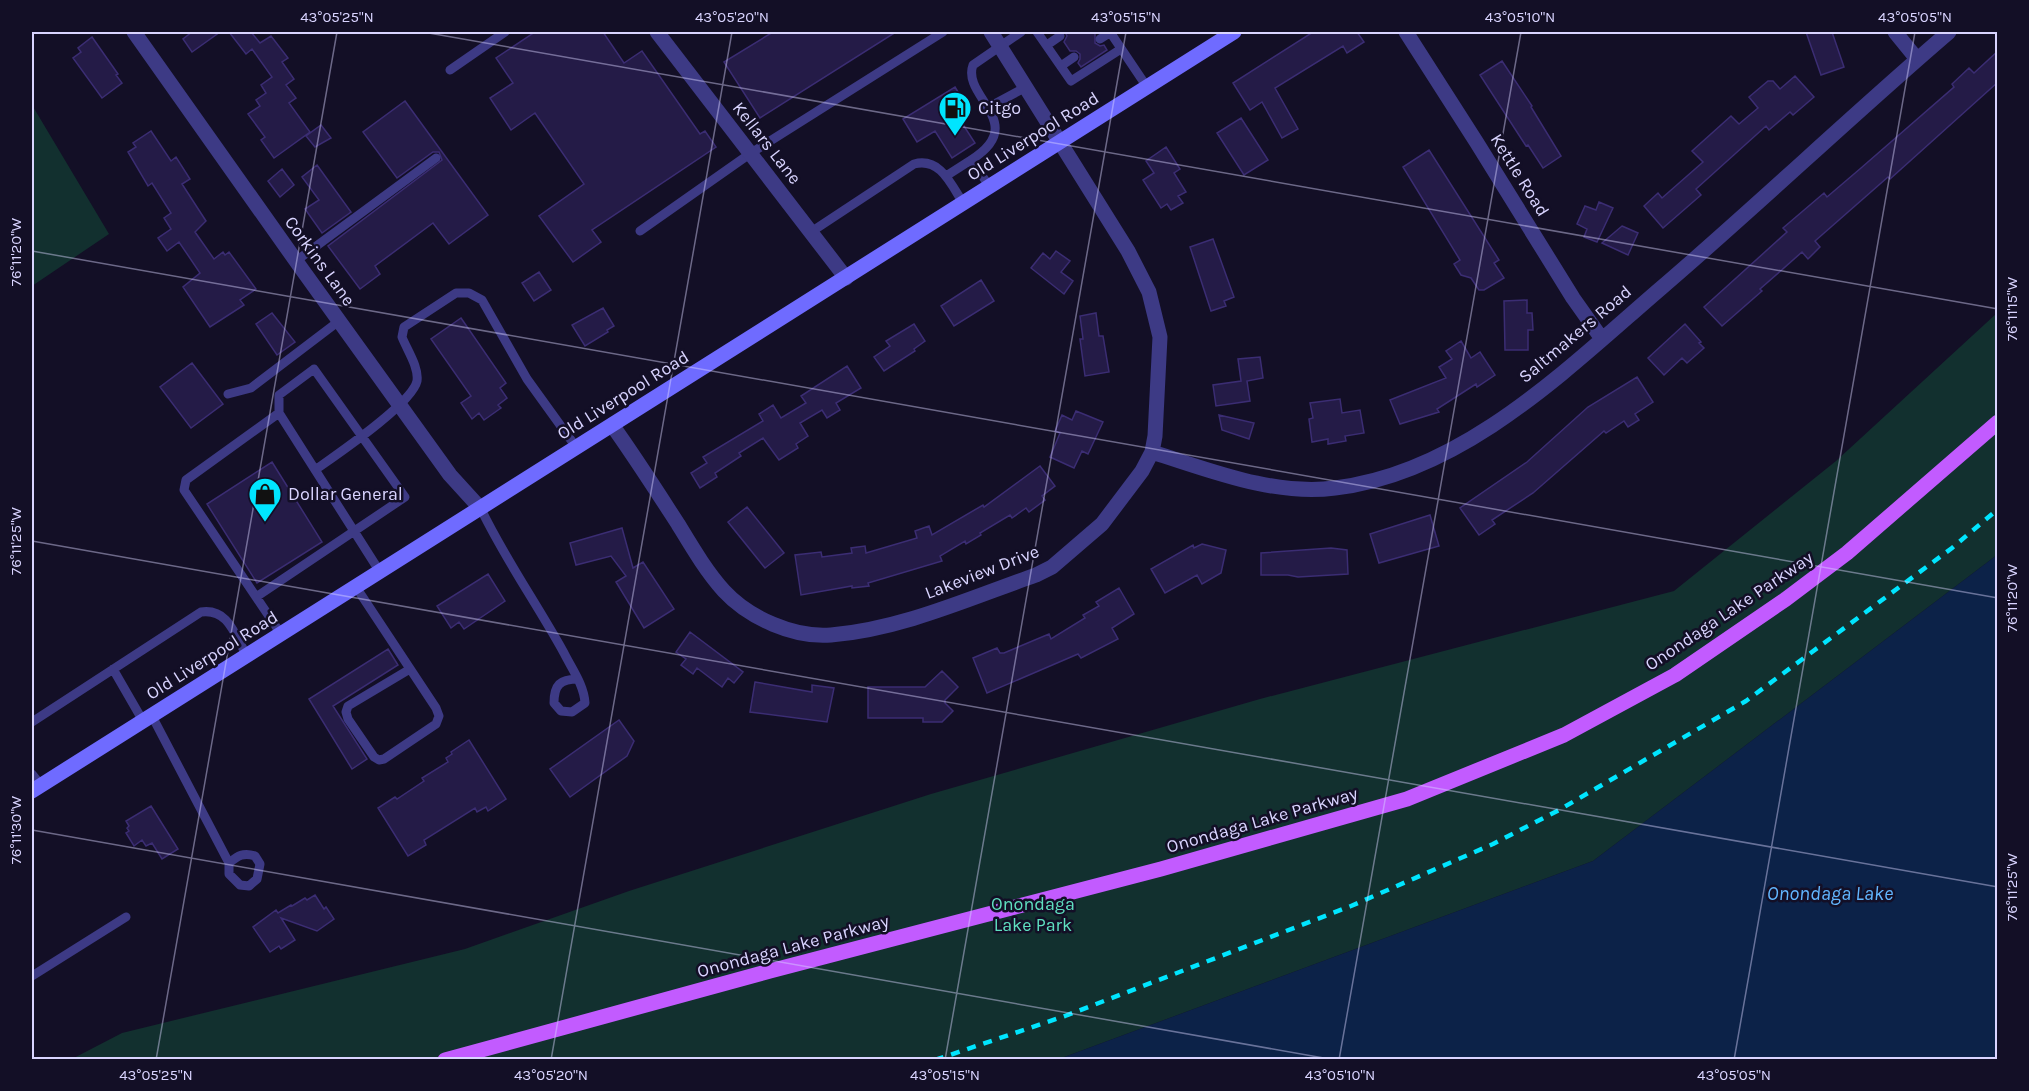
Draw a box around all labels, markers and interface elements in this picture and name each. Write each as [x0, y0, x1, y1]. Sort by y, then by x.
text: 43°05'25"N [300, 8, 374, 26]
text: 43°05'20"N [695, 8, 769, 26]
text: 43°05'15"N [1091, 8, 1161, 26]
text: 43°05'10"N [1485, 8, 1555, 26]
text: 43°05'05"N [1878, 8, 1952, 26]
street label: Old Liverpool Road [963, 87, 1103, 185]
fuel station icon: Citgo [937, 90, 973, 137]
street label: Kellars Lane [728, 97, 806, 189]
place label: Citgo [978, 97, 1021, 119]
street label: Kettle Road [1486, 129, 1554, 221]
street label: Corkins Lane [280, 212, 360, 310]
text: 76°11'20"W [7, 217, 25, 286]
text: 76°11'15"W [2003, 276, 2021, 341]
street label: Saltmakers Road [1514, 280, 1636, 388]
street label: Old Liverpool Road [553, 346, 693, 444]
shop icon: Dollar General [247, 476, 283, 523]
place label: Dollar General [288, 483, 403, 505]
text: 76°11'25"W [7, 507, 25, 575]
street label: Lakeview Drive [922, 540, 1042, 604]
street label: Onondaga Lake Parkway [1641, 546, 1818, 675]
text: 76°11'20"W [2003, 563, 2021, 632]
street label: Old Liverpool Road [142, 606, 282, 704]
street label: Onondaga Lake Parkway [1164, 782, 1361, 858]
text: 76°11'30"W [7, 795, 25, 864]
text: 76°11'25"W [2003, 853, 2021, 921]
water label: Onondaga Lake [1767, 882, 1893, 905]
park label: Onondaga Lake Park [991, 893, 1075, 936]
street label: Onondaga Lake Parkway [695, 910, 892, 982]
text: 43°05'25"N [119, 1066, 193, 1084]
text: 43°05'20"N [514, 1066, 588, 1084]
text: 43°05'15"N [910, 1066, 980, 1084]
text: 43°05'10"N [1305, 1066, 1375, 1084]
text: 43°05'05"N [1697, 1066, 1771, 1084]

